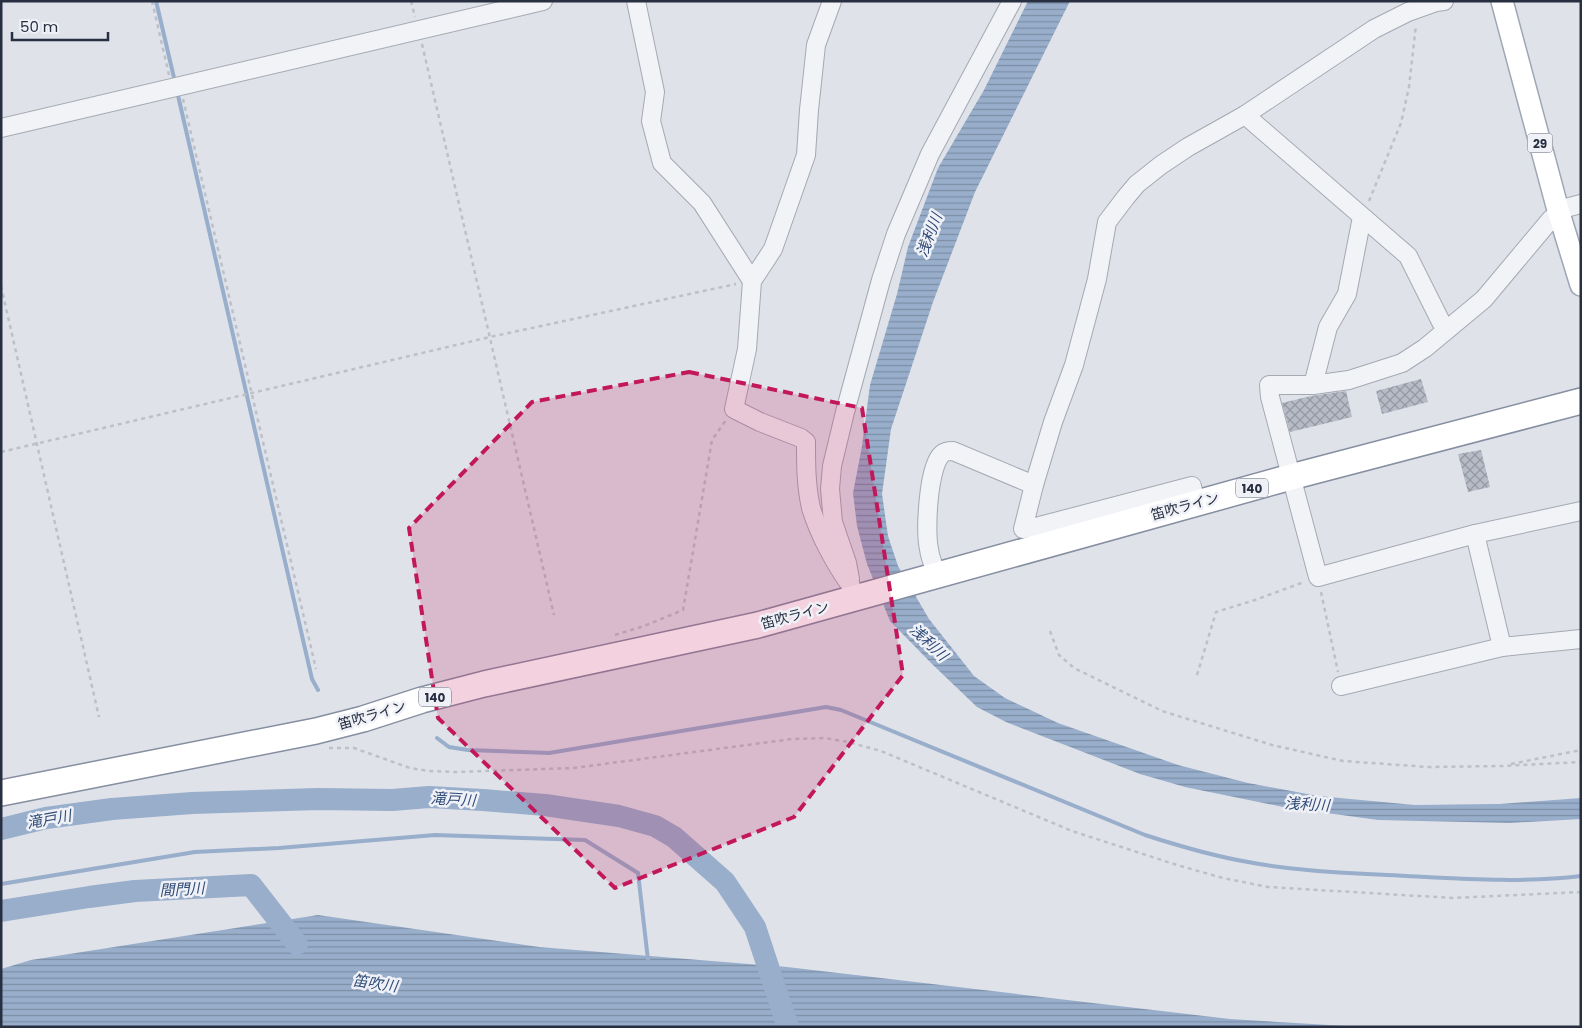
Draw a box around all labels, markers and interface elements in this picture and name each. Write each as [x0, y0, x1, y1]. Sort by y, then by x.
scale bar [12, 10, 109, 42]
text: 50 m [20, 16, 58, 37]
road number: 29 [1528, 134, 1552, 152]
water label: 浅利川 [911, 208, 948, 260]
road number: 140 [1236, 478, 1268, 498]
street label: 笛吹ライン [1149, 487, 1221, 525]
street label: 笛吹ライン [759, 596, 831, 634]
water label: 浅利川 [905, 619, 954, 666]
road number: 140 [419, 688, 451, 706]
street label: 笛吹ライン [336, 696, 408, 734]
water label: 滝戸川 [430, 787, 478, 811]
water label: 浅利川 [1284, 792, 1332, 816]
water label: 滝戸川 [25, 804, 75, 833]
water label: 間門川 [159, 877, 207, 901]
water label: 笛吹川 [351, 969, 401, 997]

